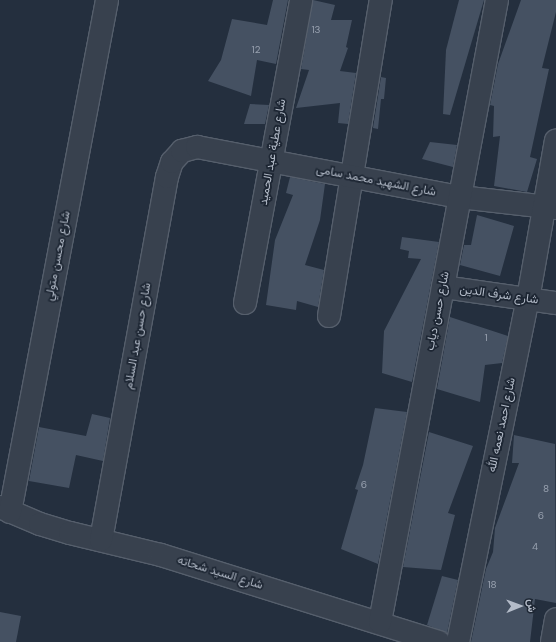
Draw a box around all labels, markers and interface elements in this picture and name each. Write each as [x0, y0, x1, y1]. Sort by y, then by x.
house number: 13 [311, 24, 321, 36]
house number: 12 [252, 44, 260, 56]
street label: شارع عطية عبد الحميد [257, 98, 289, 206]
street label: شارع الشهيد محمد سامى [315, 162, 437, 200]
street label: شارع محسن متولي [42, 210, 74, 302]
street label: شارع حسن دياب [423, 270, 453, 352]
street label: شارع حسن عبد السلام [122, 282, 154, 390]
street label: شارع شرف الدين [459, 282, 539, 308]
house number: 1 [484, 332, 488, 344]
street label: شارع احمد نعمه الله [485, 376, 519, 474]
house number: 6 [361, 479, 367, 491]
house number: 8 [543, 483, 549, 495]
house number: 6 [538, 510, 544, 522]
house number: 4 [532, 541, 538, 553]
street label: شارع السيد شحاته [176, 553, 264, 593]
house number: 18 [487, 579, 497, 591]
north arrow [500, 586, 540, 626]
text: ش [525, 599, 539, 613]

